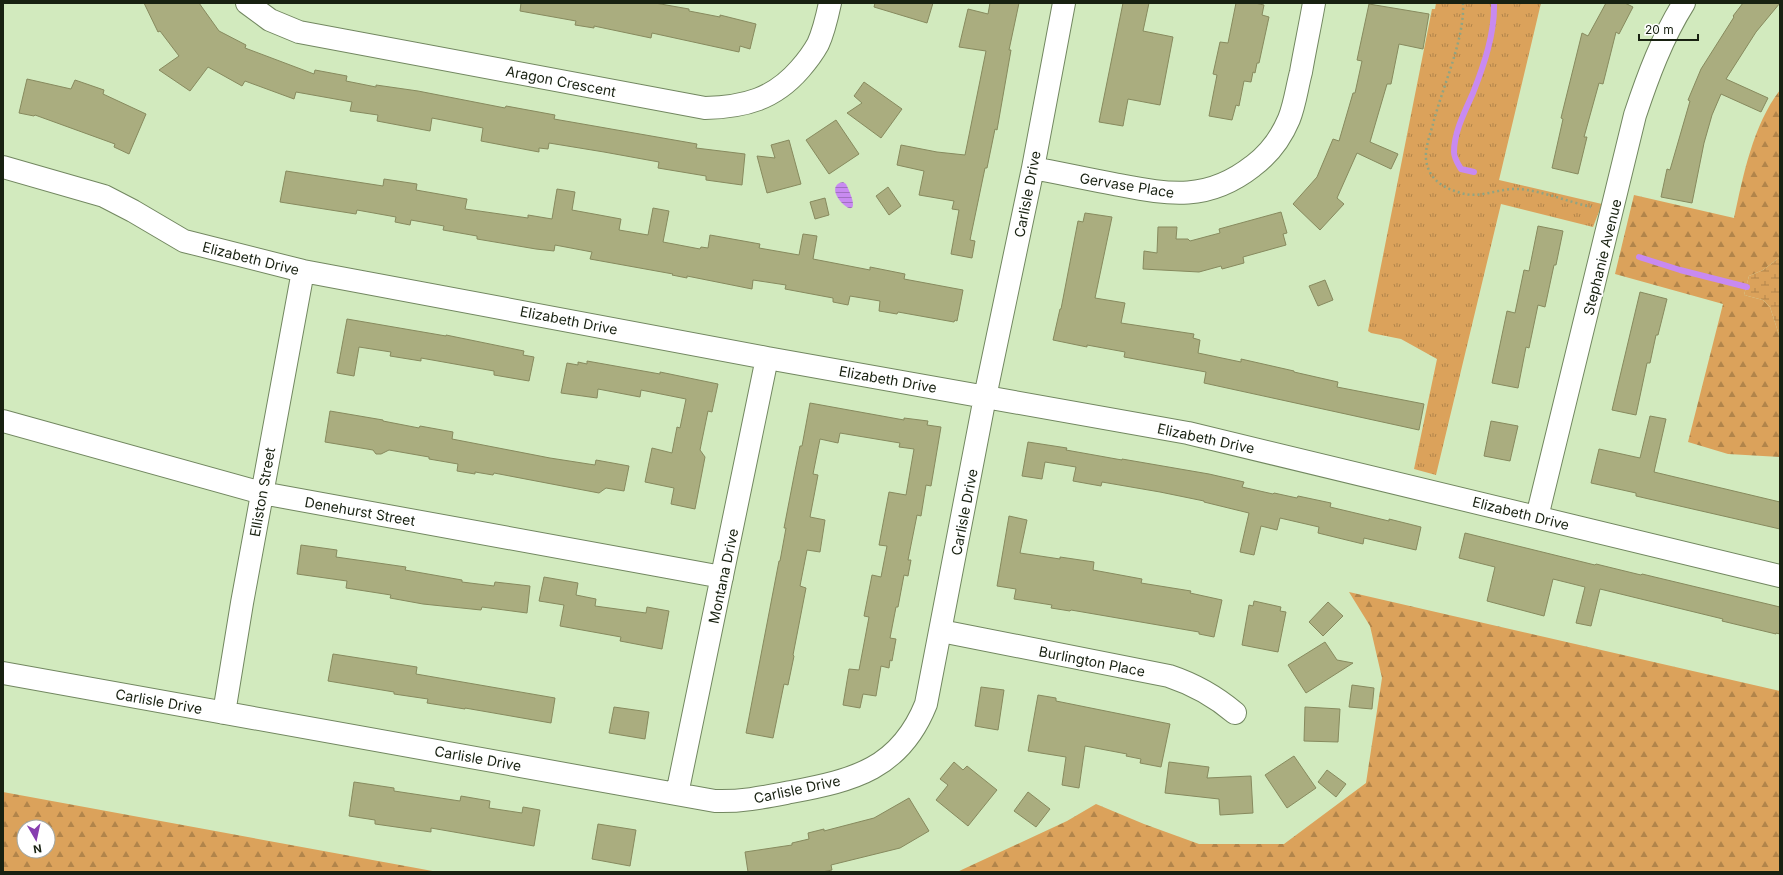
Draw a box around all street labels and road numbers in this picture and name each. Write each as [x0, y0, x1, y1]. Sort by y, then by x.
street label: Aragon Crescent [504, 62, 618, 100]
street label: Carlisle Drive [1010, 149, 1044, 239]
street label: Gervase Place [1078, 169, 1176, 201]
street label: Stephanie Avenue [1579, 197, 1625, 317]
street label: Elizabeth Drive [201, 238, 301, 278]
street label: Elizabeth Drive [519, 302, 619, 338]
street label: Elizabeth Drive [838, 362, 938, 396]
street label: Elizabeth Drive [1156, 419, 1256, 457]
street label: Elliston Street [246, 446, 278, 538]
street label: Carlisle Drive [947, 467, 981, 557]
street label: Denehurst Street [303, 493, 417, 529]
street label: Elizabeth Drive [1471, 493, 1571, 533]
street label: Montana Drive [705, 527, 741, 625]
street label: Burlington Place [1037, 642, 1147, 680]
street label: Carlisle Drive [114, 685, 204, 717]
street label: Carlisle Drive [433, 742, 523, 774]
street label: Carlisle Drive [752, 772, 842, 806]

